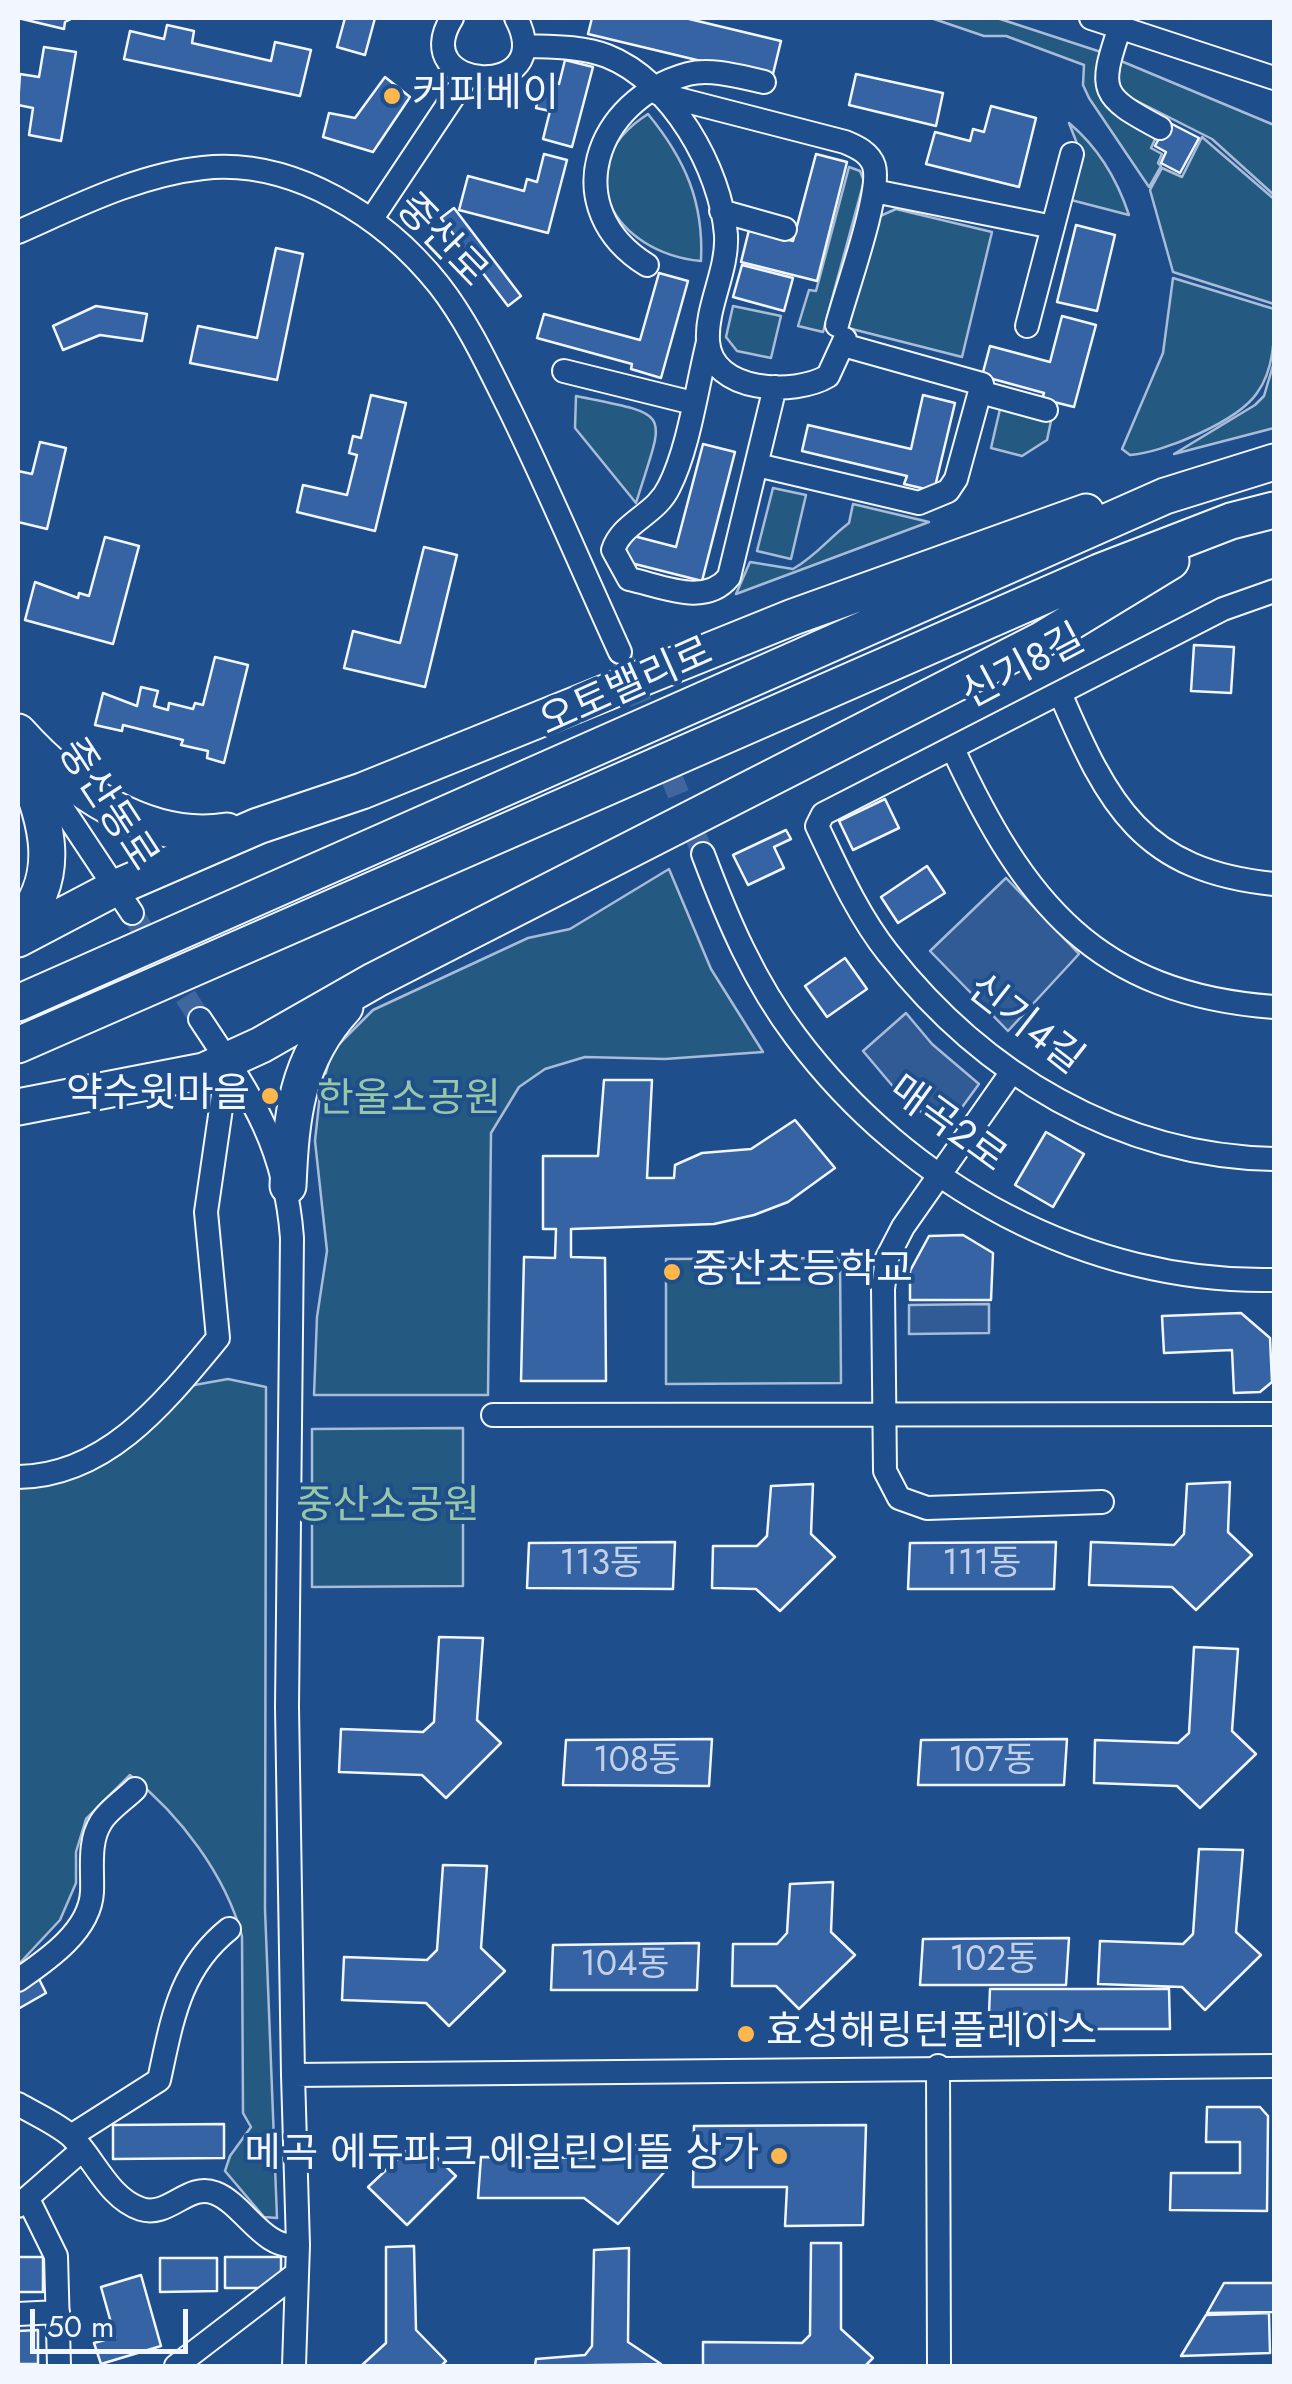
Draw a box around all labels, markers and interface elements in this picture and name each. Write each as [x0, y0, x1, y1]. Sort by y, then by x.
place label: 커피베이 [412, 72, 559, 120]
marker: 커피베이 [381, 85, 403, 107]
street label: 중산로 [384, 186, 496, 298]
street label: 신기8길 [954, 617, 1094, 721]
street label: 오토밸리로 [533, 630, 721, 748]
street label: 중산동로 [46, 731, 166, 881]
street label: 신기4길 [957, 966, 1091, 1086]
street label: 매곡2로 [878, 1067, 1014, 1185]
place label: 약수윗마을 [66, 1072, 250, 1120]
park label: 한울소공원 [317, 1077, 501, 1125]
marker: 약수윗마을 [259, 1085, 281, 1107]
place label: 중산초등학교 [692, 1248, 913, 1296]
marker: 중산초등학교 [661, 1261, 683, 1283]
park label: 중산소공원 [296, 1484, 480, 1532]
house number: 113동 [560, 1545, 642, 1587]
house number: 111동 [942, 1545, 1022, 1587]
house number: 108동 [593, 1742, 681, 1784]
house number: 107동 [948, 1742, 1036, 1784]
house number: 102동 [950, 1941, 1038, 1983]
house number: 104동 [580, 1946, 670, 1988]
place label: 효성해링턴플레이스 [766, 2010, 1097, 2058]
marker: 효성해링턴플레이스 [735, 2023, 757, 2045]
place label: 메곡 에듀파크 에일린의뜰 상가 [245, 2132, 759, 2180]
marker: 메곡 에듀파크 에일린의뜰 상가 [768, 2145, 790, 2167]
scale bar [35, 2289, 192, 2351]
text: 50 m [47, 2305, 114, 2348]

